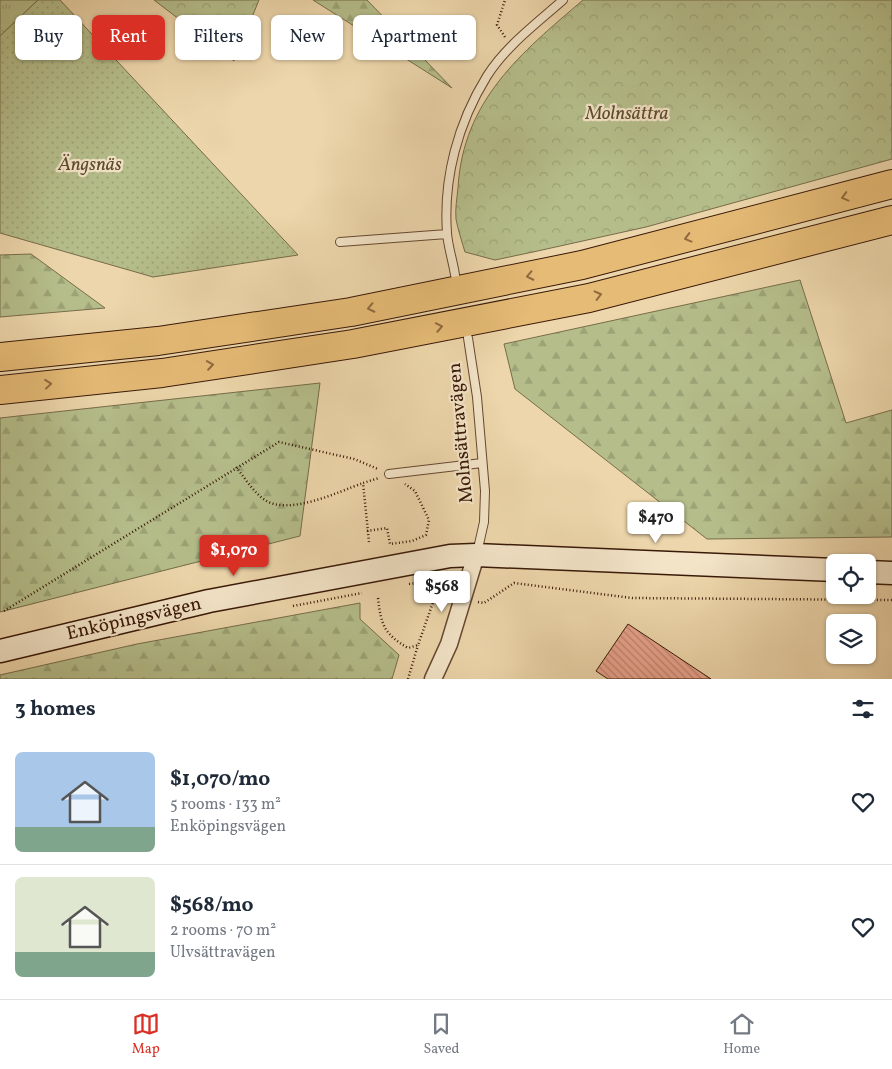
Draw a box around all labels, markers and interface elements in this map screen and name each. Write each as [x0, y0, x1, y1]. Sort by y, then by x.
chip: Buy [15, 15, 82, 60]
chip: Rent [92, 15, 165, 60]
chip: Filters [175, 15, 261, 60]
chip: New [271, 15, 343, 60]
chip: Apartment [353, 15, 476, 60]
park label: Molnsättra [584, 101, 669, 127]
park label: Ängsnäs [57, 152, 122, 178]
one-way arrow [840, 191, 849, 202]
one-way arrow [684, 232, 692, 242]
one-way arrow [525, 270, 534, 281]
one-way arrow [594, 291, 602, 301]
one-way arrow [366, 303, 375, 313]
one-way arrow [435, 322, 444, 333]
one-way arrow [205, 361, 214, 371]
street label: Molnsättravägen [442, 362, 480, 504]
one-way arrow [45, 379, 53, 390]
pin: $470 [626, 502, 686, 544]
text: $470 [638, 507, 674, 529]
pin: $1,070 [193, 534, 275, 577]
text: $1,070 [211, 540, 257, 562]
map controls [826, 554, 876, 664]
button: locate [826, 554, 876, 604]
pin: $568 [412, 570, 472, 613]
text: $568 [425, 576, 459, 598]
street label: Enköpingsvägen [64, 591, 204, 647]
button: layers [826, 614, 876, 664]
text: 3 homes [15, 695, 96, 724]
icon: filters [849, 695, 877, 723]
text: $1,070/mo [170, 765, 270, 794]
icon: home [55, 772, 115, 832]
icon: heart [849, 788, 877, 816]
text: 5 rooms · 133 m² [170, 794, 281, 816]
text: Enköpingsvägen [170, 816, 286, 838]
text: $568/mo [170, 891, 254, 920]
icon: home [55, 897, 115, 957]
icon: heart [849, 913, 877, 941]
text: 2 rooms · 70 m² [170, 920, 276, 942]
text: Ulvsättravägen [170, 942, 276, 964]
tab: Map [132, 1010, 160, 1059]
tab: Saved [423, 1010, 460, 1059]
tab: Home [723, 1010, 760, 1059]

